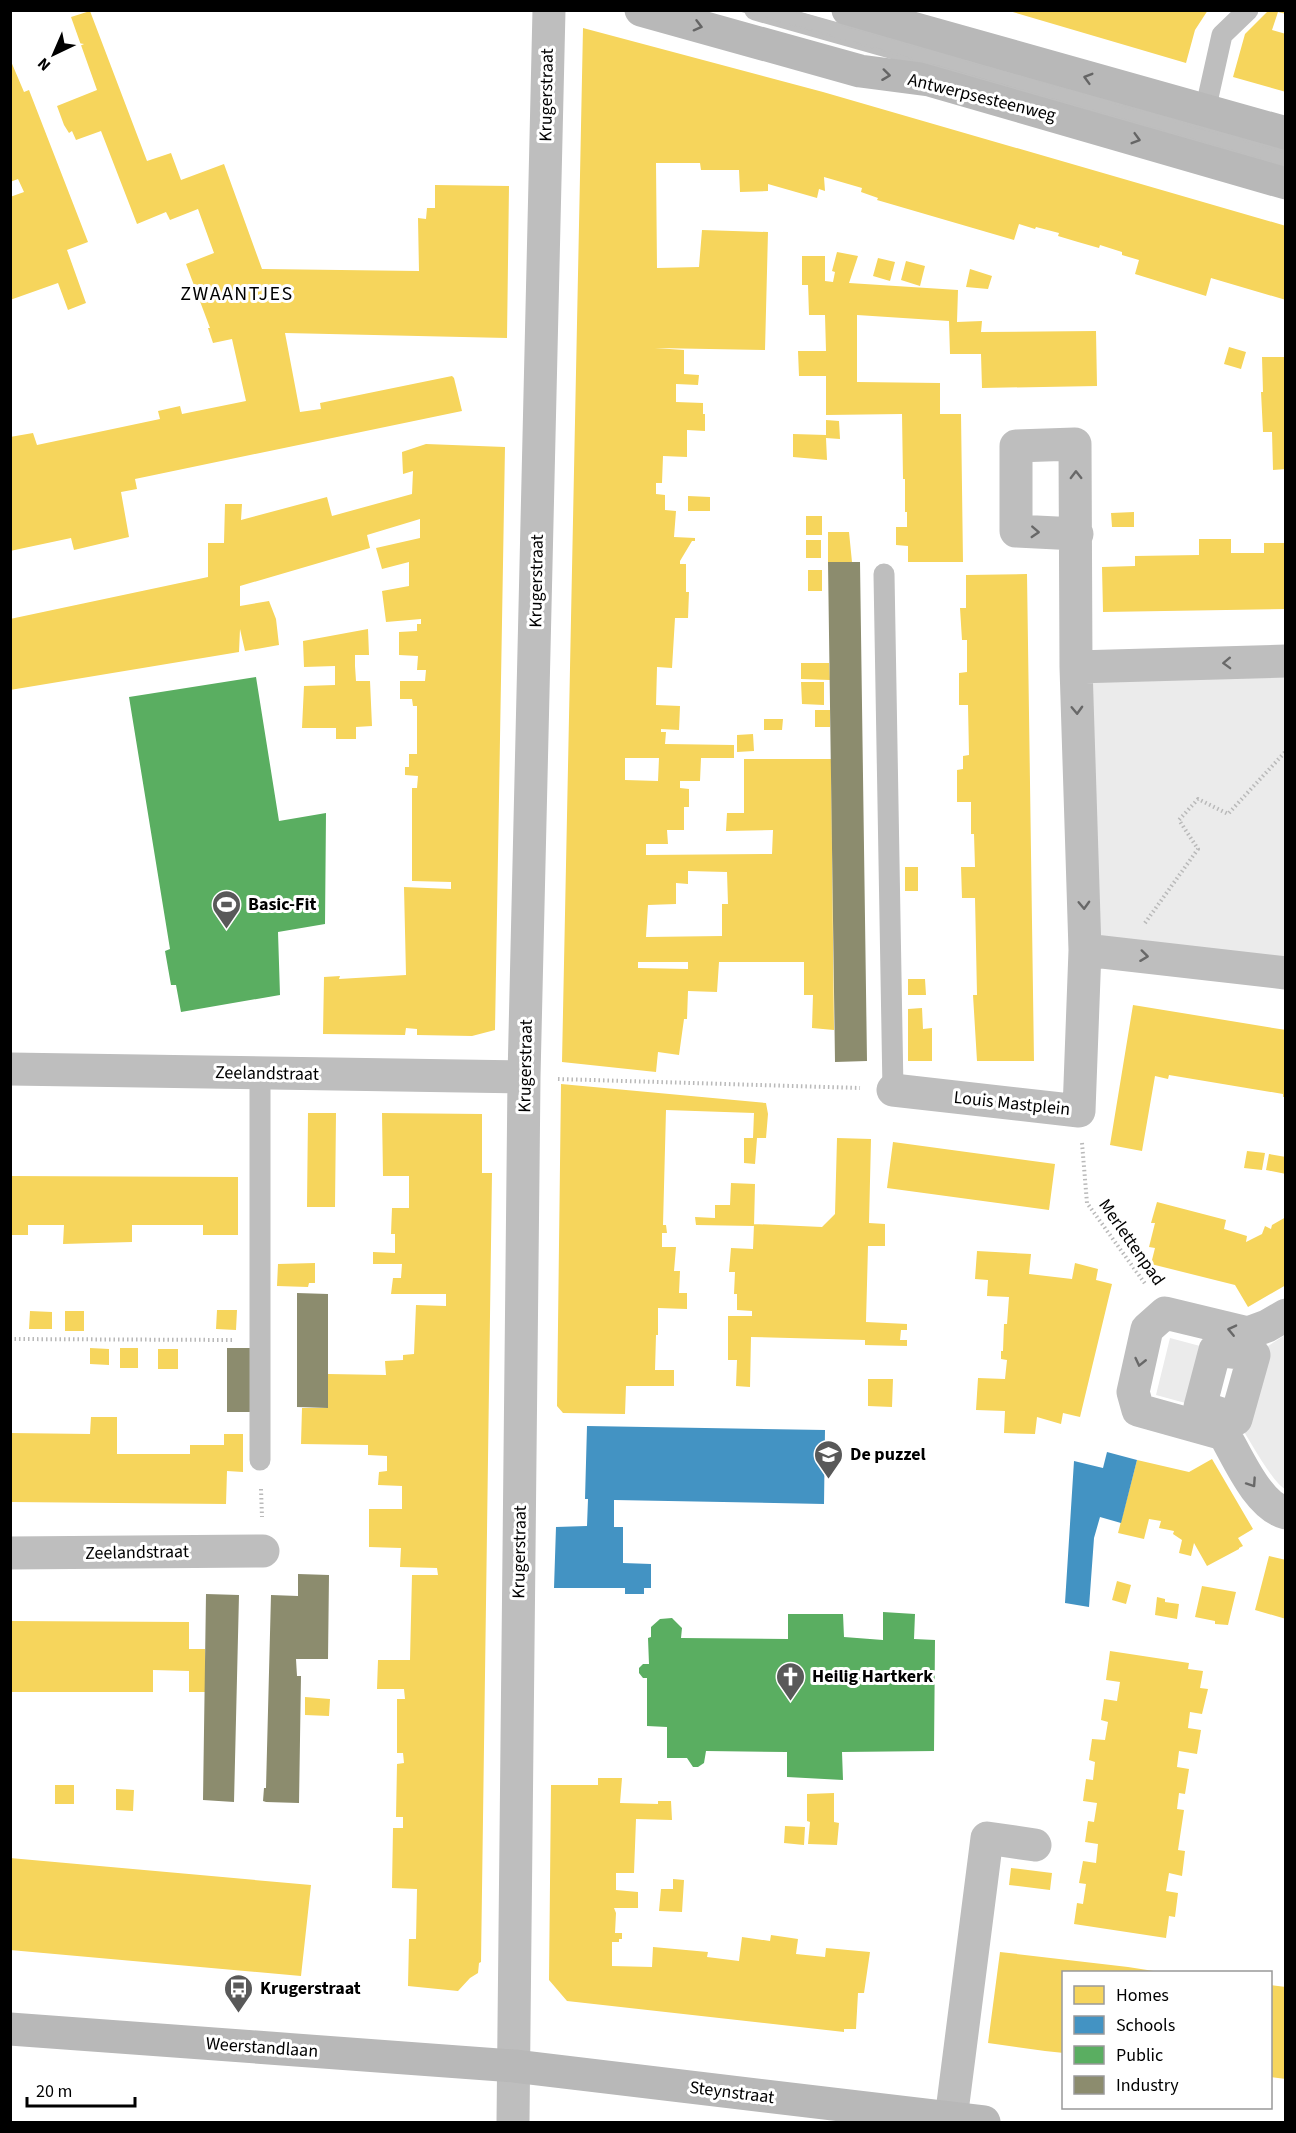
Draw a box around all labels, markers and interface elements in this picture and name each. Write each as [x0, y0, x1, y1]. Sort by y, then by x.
one-way arrow [692, 19, 702, 31]
north arrow [24, 24, 84, 84]
street label: Krugerstraat [533, 48, 560, 142]
text: N [33, 52, 56, 76]
street label: Antwerpsesteenweg [905, 67, 1058, 128]
one-way arrow [882, 68, 891, 80]
one-way arrow [1083, 73, 1093, 85]
one-way arrow [1130, 132, 1140, 144]
district label: ZWAANTJES [180, 280, 294, 308]
one-way arrow [1070, 471, 1082, 480]
one-way arrow [1031, 525, 1040, 538]
street label: Krugerstraat [523, 534, 550, 628]
one-way arrow [1223, 656, 1232, 669]
one-way arrow [1071, 706, 1084, 715]
sports icon: Basic-Fit [211, 888, 243, 930]
place label: Basic-Fit [248, 892, 316, 917]
one-way arrow [1077, 901, 1090, 910]
one-way arrow [1139, 949, 1148, 962]
street label: Krugerstraat [512, 1019, 539, 1113]
street label: Zeelandstraat [215, 1060, 319, 1087]
street label: Louis Mastplein [953, 1085, 1071, 1122]
street label: Merlettenpad [1092, 1194, 1171, 1291]
one-way arrow [1227, 1324, 1237, 1337]
one-way arrow [1134, 1357, 1147, 1367]
school or university icon: De puzzel [813, 1438, 845, 1480]
place label: De puzzel [850, 1442, 926, 1467]
one-way arrow [1245, 1476, 1256, 1487]
street label: Krugerstraat [506, 1505, 533, 1599]
street label: Zeelandstraat [85, 1539, 189, 1566]
church icon: Heilig Hartkerk [775, 1660, 807, 1702]
place label: Heilig Hartkerk [812, 1664, 933, 1689]
legend [1062, 1971, 1272, 2109]
bus stop icon: Krugerstraat [223, 1972, 255, 2014]
place label: Krugerstraat [260, 1976, 361, 2001]
text: Homes [1116, 1983, 1169, 2008]
text: Schools [1116, 2013, 1175, 2038]
street label: Weerstandlaan [205, 2031, 319, 2064]
text: Public [1116, 2043, 1163, 2068]
scale bar [27, 2070, 135, 2108]
text: Industry [1116, 2073, 1179, 2098]
street label: Steynstraat [688, 2075, 776, 2110]
text: 20 m [36, 2079, 72, 2104]

